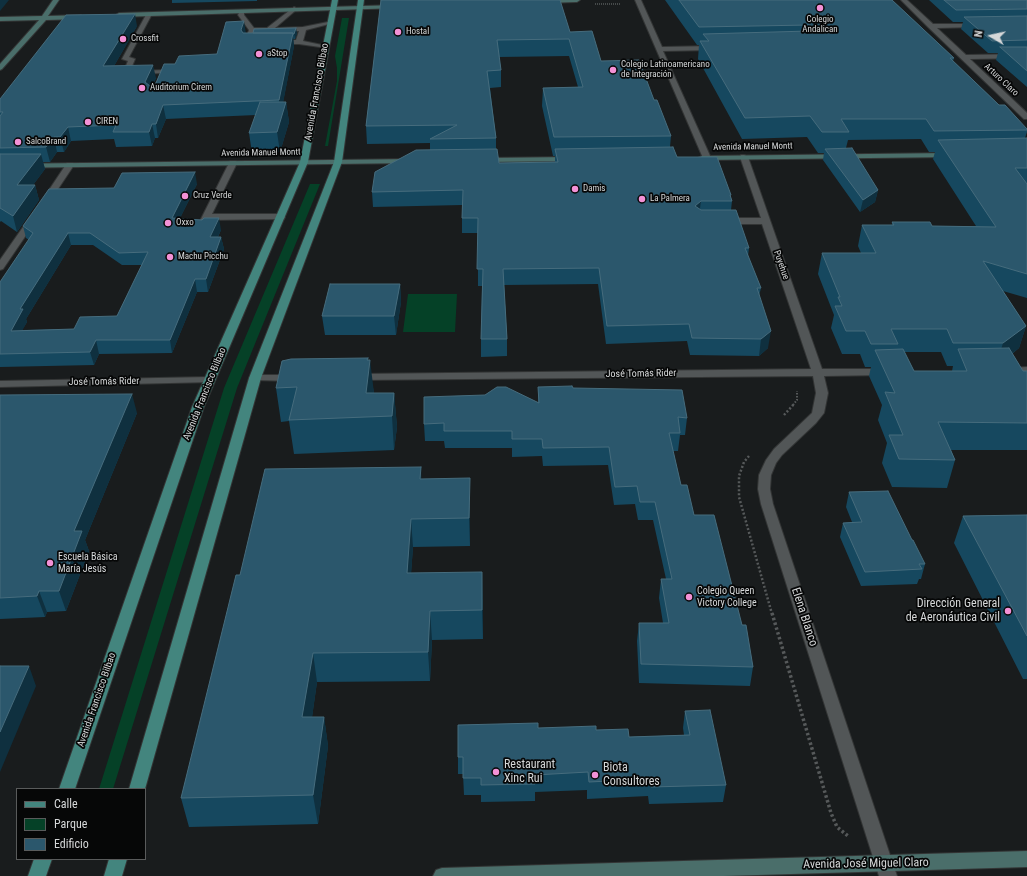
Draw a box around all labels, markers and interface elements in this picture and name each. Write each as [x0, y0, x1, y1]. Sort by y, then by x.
marker: Colegio Andalican [815, 3, 825, 13]
place label: Colegio Andalican [802, 15, 838, 36]
north arrow [971, 16, 1011, 56]
marker: Hostal [393, 27, 403, 37]
place label: Hostal [406, 27, 429, 37]
text: N [972, 30, 986, 38]
marker: Crossfit [118, 34, 128, 44]
place label: Crossfit [131, 34, 159, 44]
street label: Avenida Francisco Bilbao [302, 42, 332, 142]
marker: aStop [254, 49, 264, 59]
place label: aStop [267, 49, 288, 59]
place label: Colegio Latinoamericano de Integración [621, 60, 710, 81]
street label: Arturo Claro [982, 61, 1020, 99]
marker: Colegio Latinoamericano de Integración [608, 65, 618, 75]
marker: Auditorium Cirem [137, 83, 147, 93]
place label: Auditorium Cirem [150, 83, 212, 93]
marker: CIREN [83, 117, 93, 127]
place label: CIREN [96, 117, 118, 127]
marker: SalcoBrand [13, 137, 23, 147]
place label: SalcoBrand [26, 137, 66, 147]
street label: Avenida Manuel Montt [713, 141, 793, 153]
street label: Avenida Manuel Montt [221, 147, 301, 159]
marker: Damis [570, 184, 580, 194]
place label: Damis [583, 184, 605, 194]
marker: Cruz Verde [180, 191, 190, 201]
place label: Cruz Verde [193, 191, 232, 201]
marker: La Palmera [637, 194, 647, 204]
place label: La Palmera [650, 194, 690, 204]
marker: Oxxo [163, 218, 173, 228]
place label: Oxxo [176, 218, 194, 228]
street label: Puyehue [771, 249, 791, 281]
marker: Machu Picchu [165, 252, 175, 262]
place label: Machu Picchu [178, 252, 228, 262]
street label: Avenida Francisco Bilbao [181, 346, 229, 442]
street label: José Tomás Rider [606, 367, 676, 381]
street label: José Tomás Rider [69, 375, 139, 389]
place label: Escuela Básica María Jesús [58, 551, 118, 574]
marker: Escuela Básica María Jesús [45, 558, 55, 568]
place label: Colegio Queen Victory College [697, 585, 757, 608]
street label: Elena Blanco [788, 586, 820, 648]
marker: Colegio Queen Victory College [684, 592, 694, 602]
place label: Dirección General de Aeronáutica Civil [906, 597, 1000, 625]
marker: Dirección General de Aeronáutica Civil [1003, 606, 1013, 616]
street label: Avenida Francisco Bilbao [75, 651, 119, 749]
place label: Restaurant Xinc Rui [504, 758, 555, 786]
place label: Biota Consultores [603, 761, 660, 789]
marker: Restaurant Xinc Rui [491, 767, 501, 777]
marker: Biota Consultores [590, 770, 600, 780]
legend [16, 788, 146, 860]
text: Calle [54, 797, 78, 811]
text: Parque [54, 817, 87, 831]
text: Edificio [54, 837, 89, 851]
street label: Avenida José Miguel Claro [803, 856, 929, 872]

